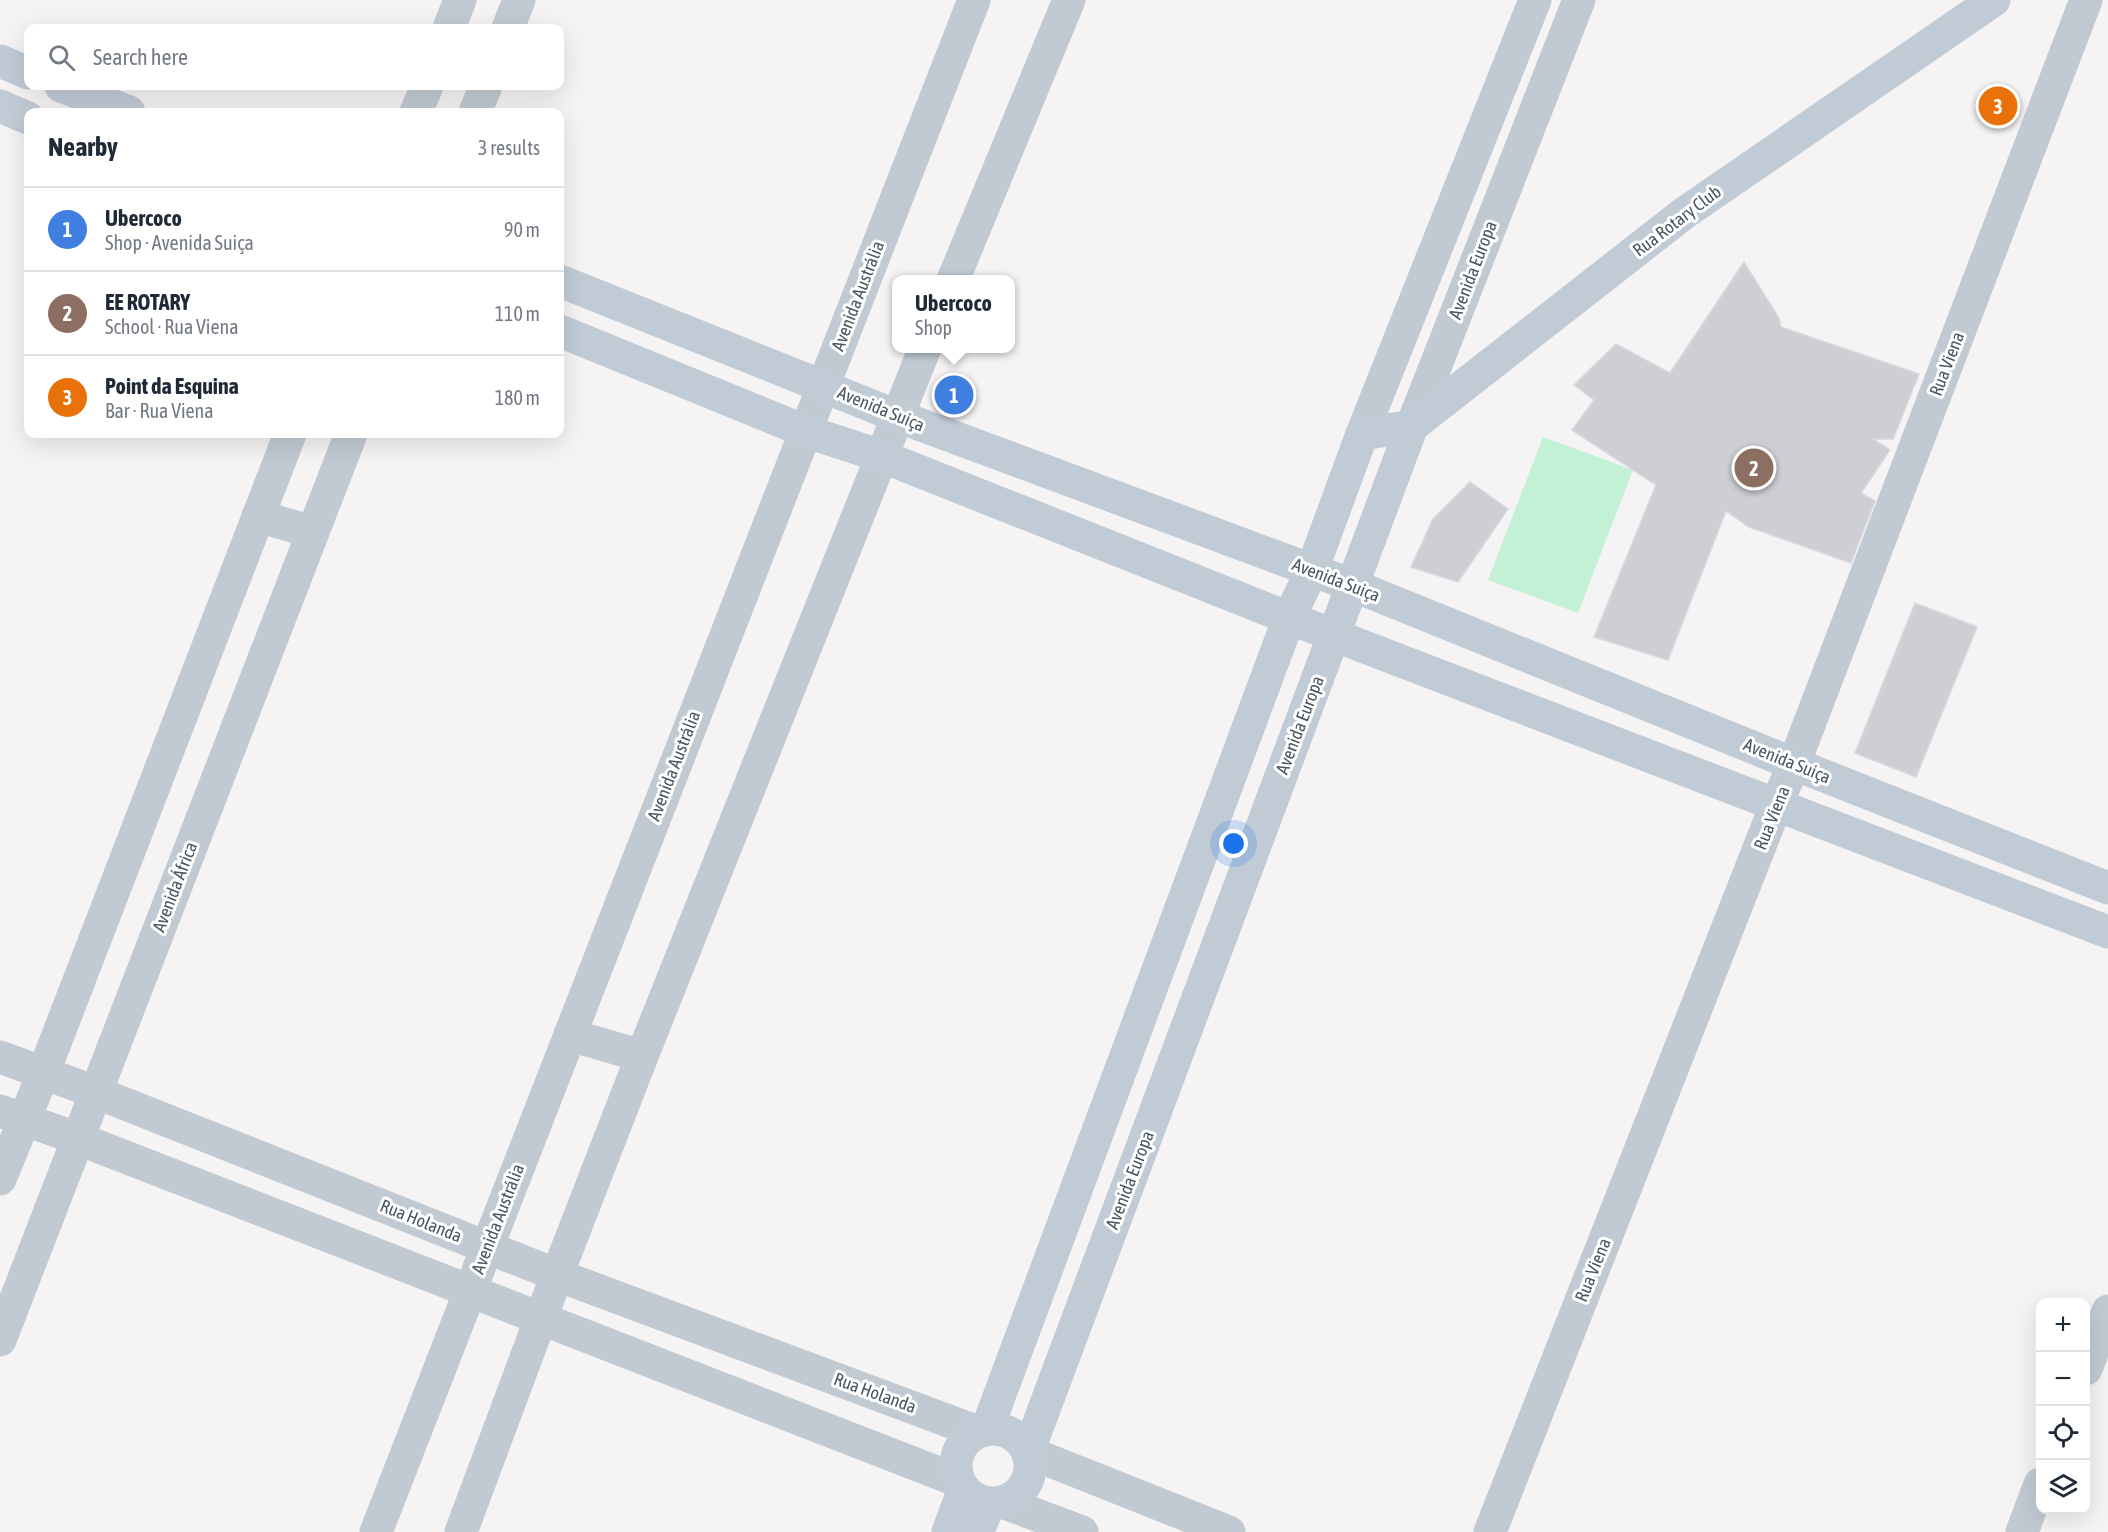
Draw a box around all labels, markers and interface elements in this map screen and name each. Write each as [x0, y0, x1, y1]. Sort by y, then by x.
search box [24, 24, 564, 90]
icon: search [45, 41, 78, 74]
text: Search here [93, 44, 188, 70]
pin: 3 [1978, 84, 2018, 128]
text: Nearby [48, 132, 118, 162]
text: 3 results [478, 136, 540, 159]
street label: Rua Rotary Club [1629, 181, 1725, 261]
text: Ubercoco [105, 205, 182, 231]
text: 1 [63, 218, 72, 241]
text: 90 m [504, 218, 540, 241]
street label: Avenida Europa [1444, 218, 1501, 322]
text: Shop · Avenida Suiça [105, 231, 254, 254]
street label: Avenida Austrália [827, 238, 888, 354]
popup [892, 275, 1015, 353]
text: EE ROTARY [105, 289, 190, 315]
text: Ubercoco [915, 290, 992, 316]
text: 2 [63, 302, 72, 325]
text: 110 m [495, 302, 540, 325]
text: School · Rua Viena [105, 315, 239, 338]
text: Shop [915, 316, 952, 339]
street label: Rua Viena [1925, 329, 1968, 399]
pin: 1 [934, 372, 974, 418]
text: Point da Esquina [105, 373, 239, 399]
street label: Avenida Suiça [835, 382, 928, 435]
text: 3 [63, 386, 72, 409]
text: 180 m [495, 386, 540, 409]
text: Bar · Rua Viena [105, 399, 214, 422]
pin: 2 [1734, 446, 1774, 490]
street label: Avenida Suiça [1290, 553, 1383, 606]
street label: Avenida Europa [1271, 673, 1328, 777]
street label: Avenida Austrália [643, 708, 704, 824]
street label: Avenida Suiça [1741, 734, 1834, 787]
street label: Rua Viena [1749, 783, 1794, 853]
your location [1219, 829, 1248, 858]
street label: Avenida África [148, 839, 201, 935]
street label: Avenida Europa [1101, 1128, 1158, 1232]
street label: Avenida Austrália [467, 1161, 528, 1277]
street label: Rua Holanda [377, 1195, 465, 1246]
street label: Rua Viena [1570, 1235, 1615, 1305]
map controls [2036, 1298, 2090, 1514]
button: + [2036, 1298, 2090, 1352]
button: − [2036, 1352, 2090, 1406]
street label: Rua Holanda [831, 1368, 919, 1417]
button: locate [2036, 1406, 2090, 1460]
button: layers [2036, 1460, 2090, 1514]

